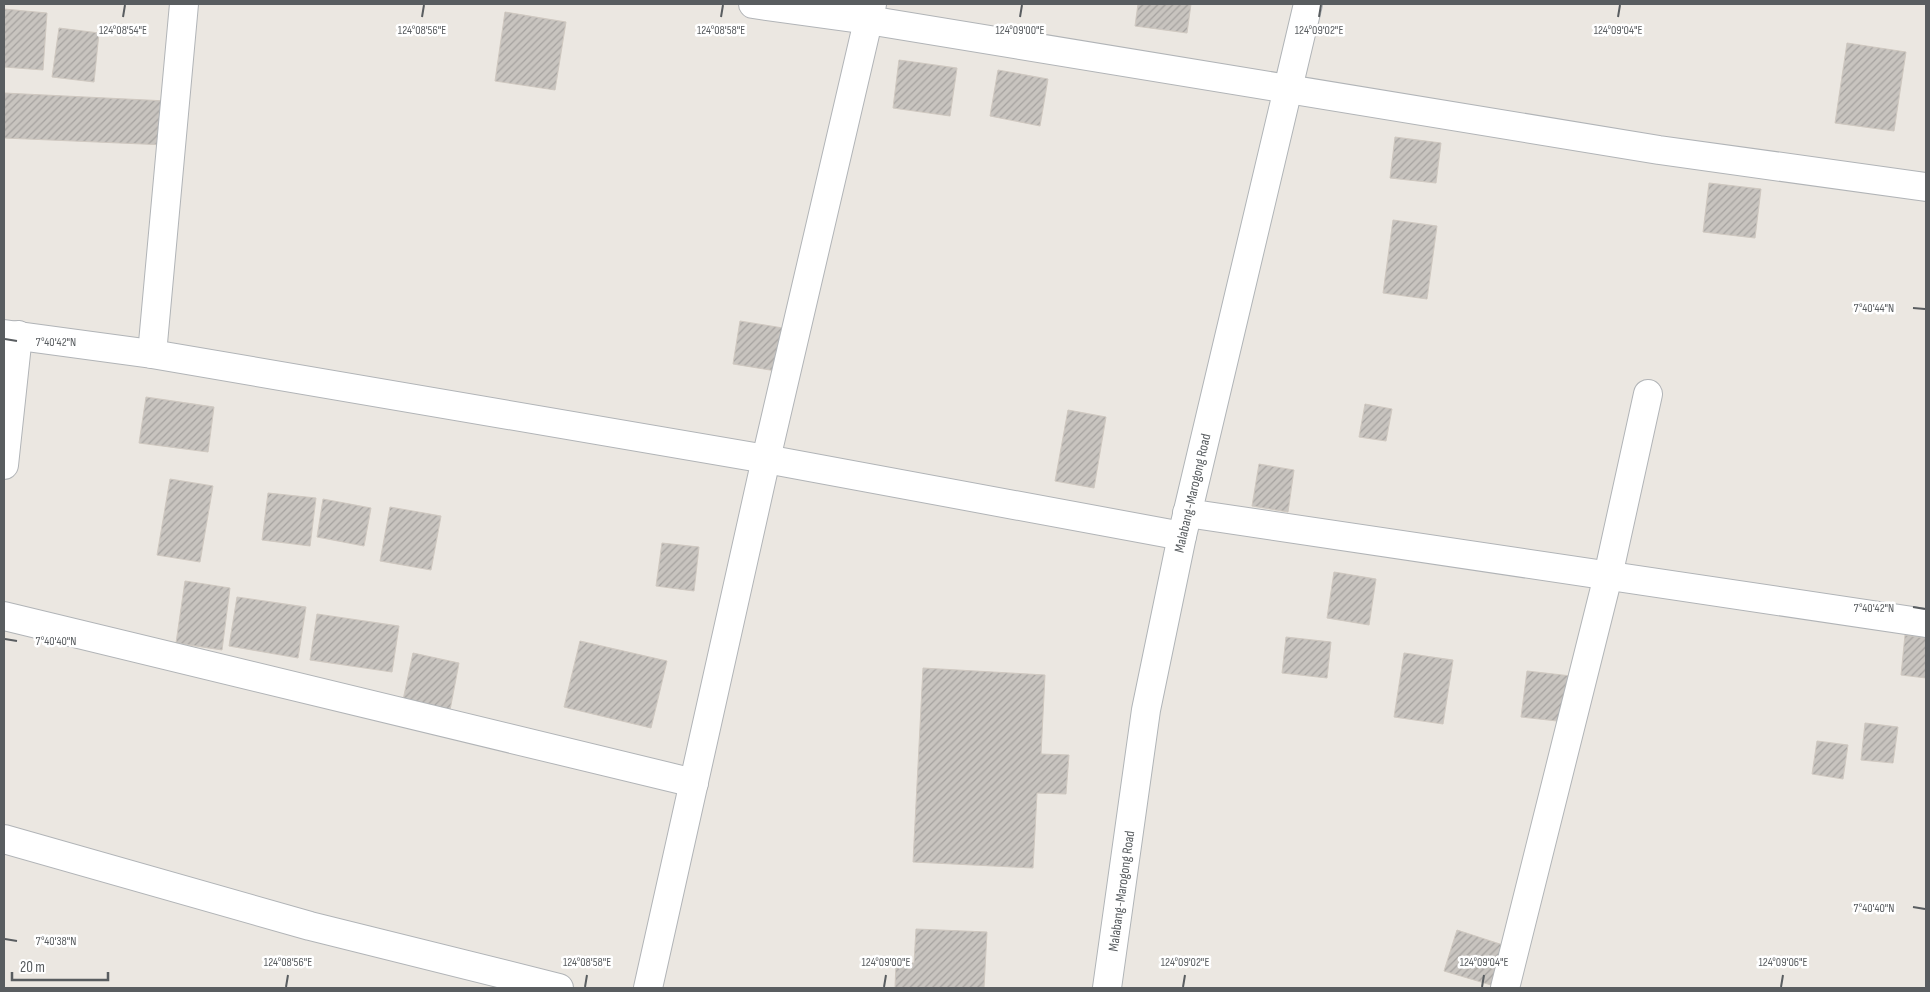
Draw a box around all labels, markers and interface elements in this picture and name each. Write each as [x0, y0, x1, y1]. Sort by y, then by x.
text: 124°08'54"E [99, 23, 147, 38]
text: 124°08'56"E [398, 23, 446, 38]
text: 124°08'58"E [697, 23, 745, 38]
text: 124°09'00"E [995, 23, 1045, 38]
text: 124°09'02"E [1295, 23, 1343, 38]
text: 124°09'04"E [1594, 23, 1642, 38]
text: 7°40'44"N [1854, 301, 1894, 316]
text: 7°40'42"N [36, 335, 76, 350]
street label: Malabang-Marogong Road [1171, 432, 1214, 554]
text: 7°40'42"N [1854, 601, 1894, 616]
text: 7°40'40"N [36, 634, 76, 649]
street label: Malabang-Marogong Road [1105, 830, 1138, 952]
text: 7°40'40"N [1854, 901, 1894, 916]
text: 7°40'38"N [36, 934, 76, 949]
scale bar [12, 950, 109, 982]
text: 124°08'56"E [264, 955, 312, 970]
text: 124°08'58"E [563, 955, 611, 970]
text: 124°09'00"E [861, 955, 911, 970]
text: 124°09'02"E [1161, 955, 1209, 970]
text: 124°09'04"E [1460, 955, 1508, 970]
text: 124°09'06"E [1759, 955, 1808, 970]
text: 20 m [20, 958, 45, 977]

